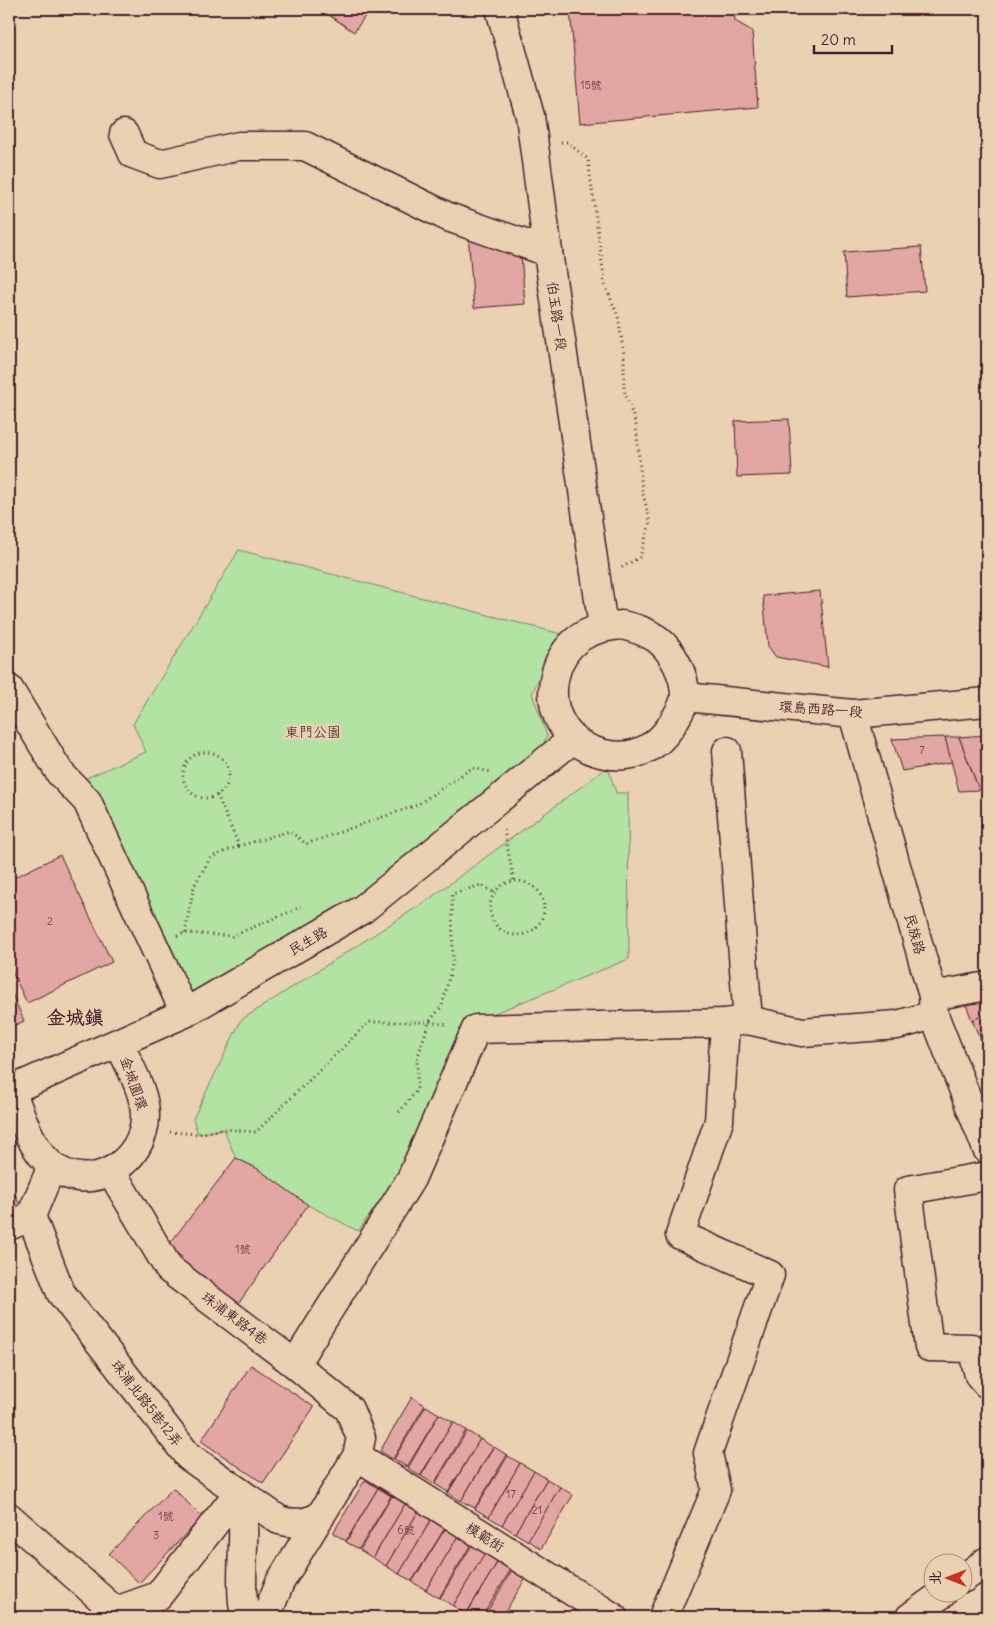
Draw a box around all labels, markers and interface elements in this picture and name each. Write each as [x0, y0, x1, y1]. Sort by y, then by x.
scale bar [814, 22, 891, 54]
text: 20 m [821, 30, 856, 49]
house number: 15號 [580, 78, 602, 92]
street label: 伯玉路一段 [543, 280, 571, 352]
street label: 環島西路一段 [778, 697, 864, 721]
park label: 東門公園 [285, 723, 341, 741]
house number: 7 [919, 743, 925, 757]
street label: 民族路 [901, 911, 929, 957]
house number: 2 [47, 914, 53, 928]
street label: 民生路 [285, 923, 331, 959]
district label: 金城鎮 [46, 1005, 104, 1029]
street label: 金城圓環 [116, 1054, 152, 1112]
house number: 1號 [235, 1242, 251, 1256]
street label: 珠浦東路4巷 [198, 1287, 272, 1349]
street label: 珠浦北路5巷12弄 [107, 1356, 187, 1450]
house number: 17 [506, 1487, 516, 1501]
house number: 21 [532, 1503, 542, 1517]
house number: 1號 [158, 1509, 174, 1523]
street label: 模範街 [462, 1518, 508, 1556]
house number: 6號 [397, 1523, 415, 1537]
house number: 3 [153, 1528, 159, 1542]
north arrow [924, 1554, 974, 1604]
text: 北 [926, 1571, 944, 1585]

